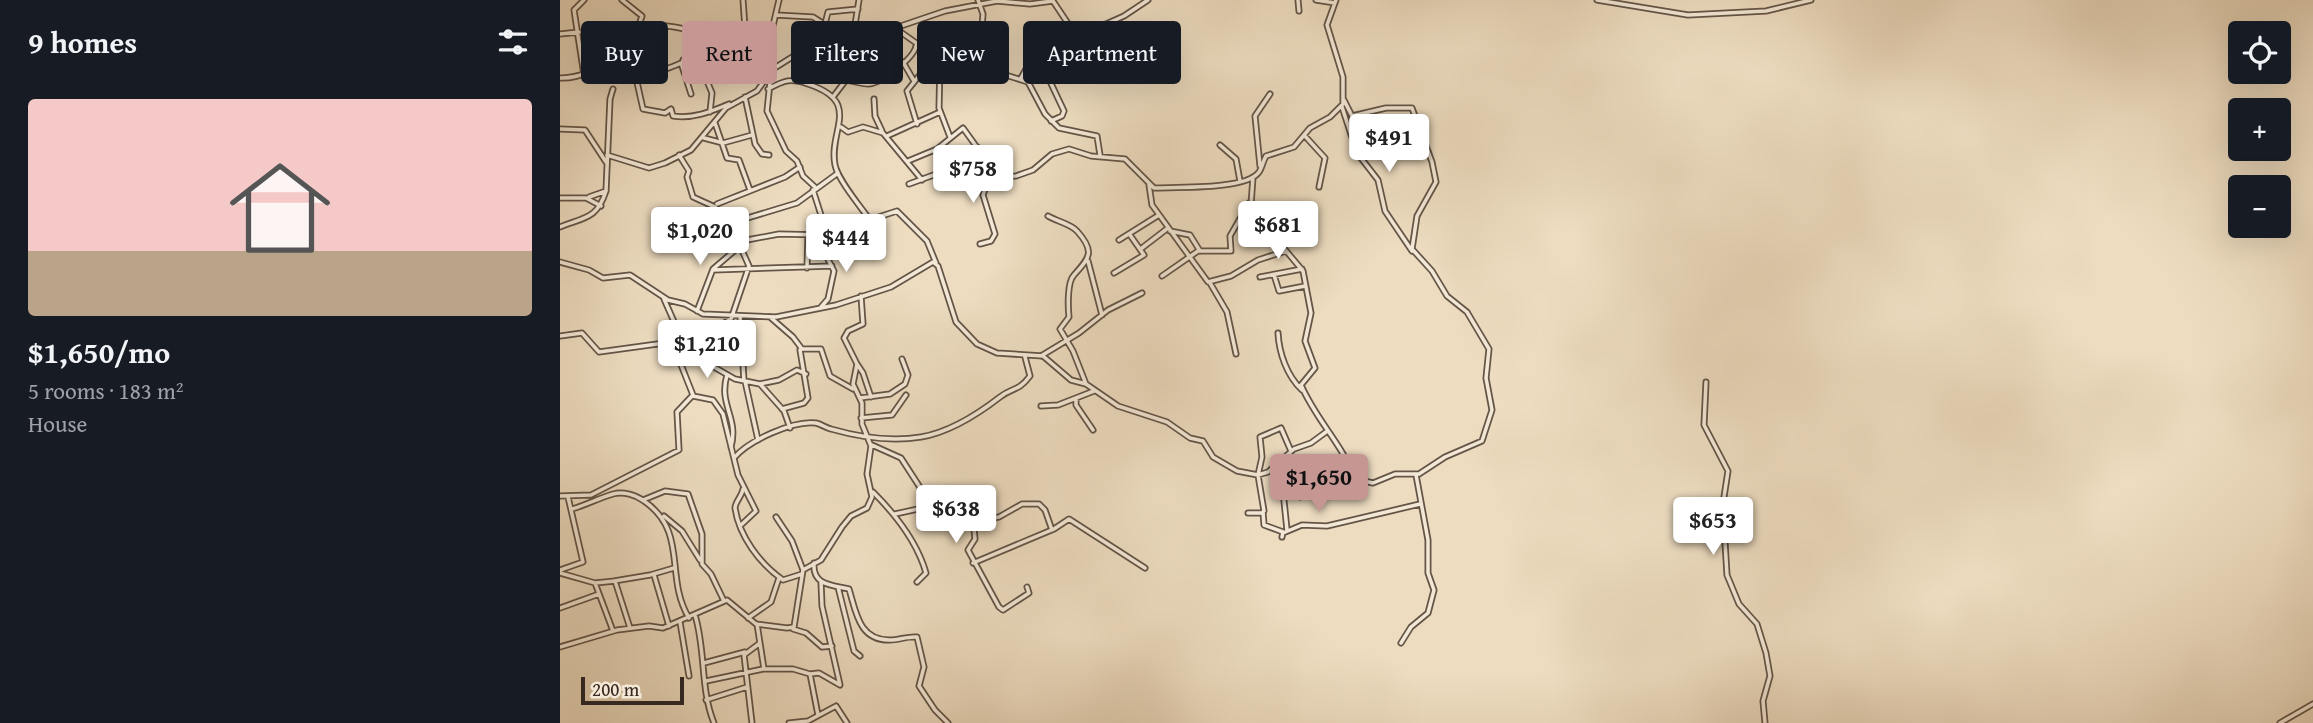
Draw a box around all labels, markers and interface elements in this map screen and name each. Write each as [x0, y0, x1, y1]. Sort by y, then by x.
text: 9 homes [28, 20, 137, 64]
chip: Buy [581, 21, 668, 84]
chip: Rent [682, 21, 777, 84]
chip: Filters [791, 21, 903, 84]
chip: New [917, 21, 1009, 84]
chip: Apartment [1023, 21, 1181, 84]
map controls [2228, 21, 2291, 238]
button: locate [2228, 21, 2291, 84]
icon: filters [494, 23, 532, 61]
button: + [2228, 98, 2291, 161]
pin: $491 [1348, 114, 1430, 174]
text: $491 [1365, 120, 1413, 153]
icon: home [217, 145, 343, 271]
pin: $758 [932, 146, 1014, 205]
text: $758 [949, 151, 997, 184]
button: − [2228, 175, 2291, 238]
pin: $681 [1237, 202, 1319, 261]
text: $681 [1254, 207, 1302, 240]
pin: $1,020 [643, 208, 757, 267]
text: $1,020 [667, 213, 733, 246]
pin: $444 [805, 215, 887, 274]
text: $444 [822, 220, 870, 253]
pin: $1,210 [650, 320, 764, 380]
text: $1,210 [674, 326, 740, 359]
text: $1,650/mo [28, 330, 170, 374]
text: 5 rooms · 183 m² [28, 374, 183, 407]
text: House [28, 407, 87, 440]
pin: $1,650 [1262, 454, 1376, 514]
text: $1,650 [1286, 460, 1352, 493]
pin: $638 [915, 486, 997, 545]
text: $638 [932, 491, 980, 524]
pin: $653 [1672, 498, 1754, 557]
text: $653 [1689, 503, 1737, 536]
scale bar [581, 674, 684, 706]
text: 200 m [592, 675, 639, 703]

